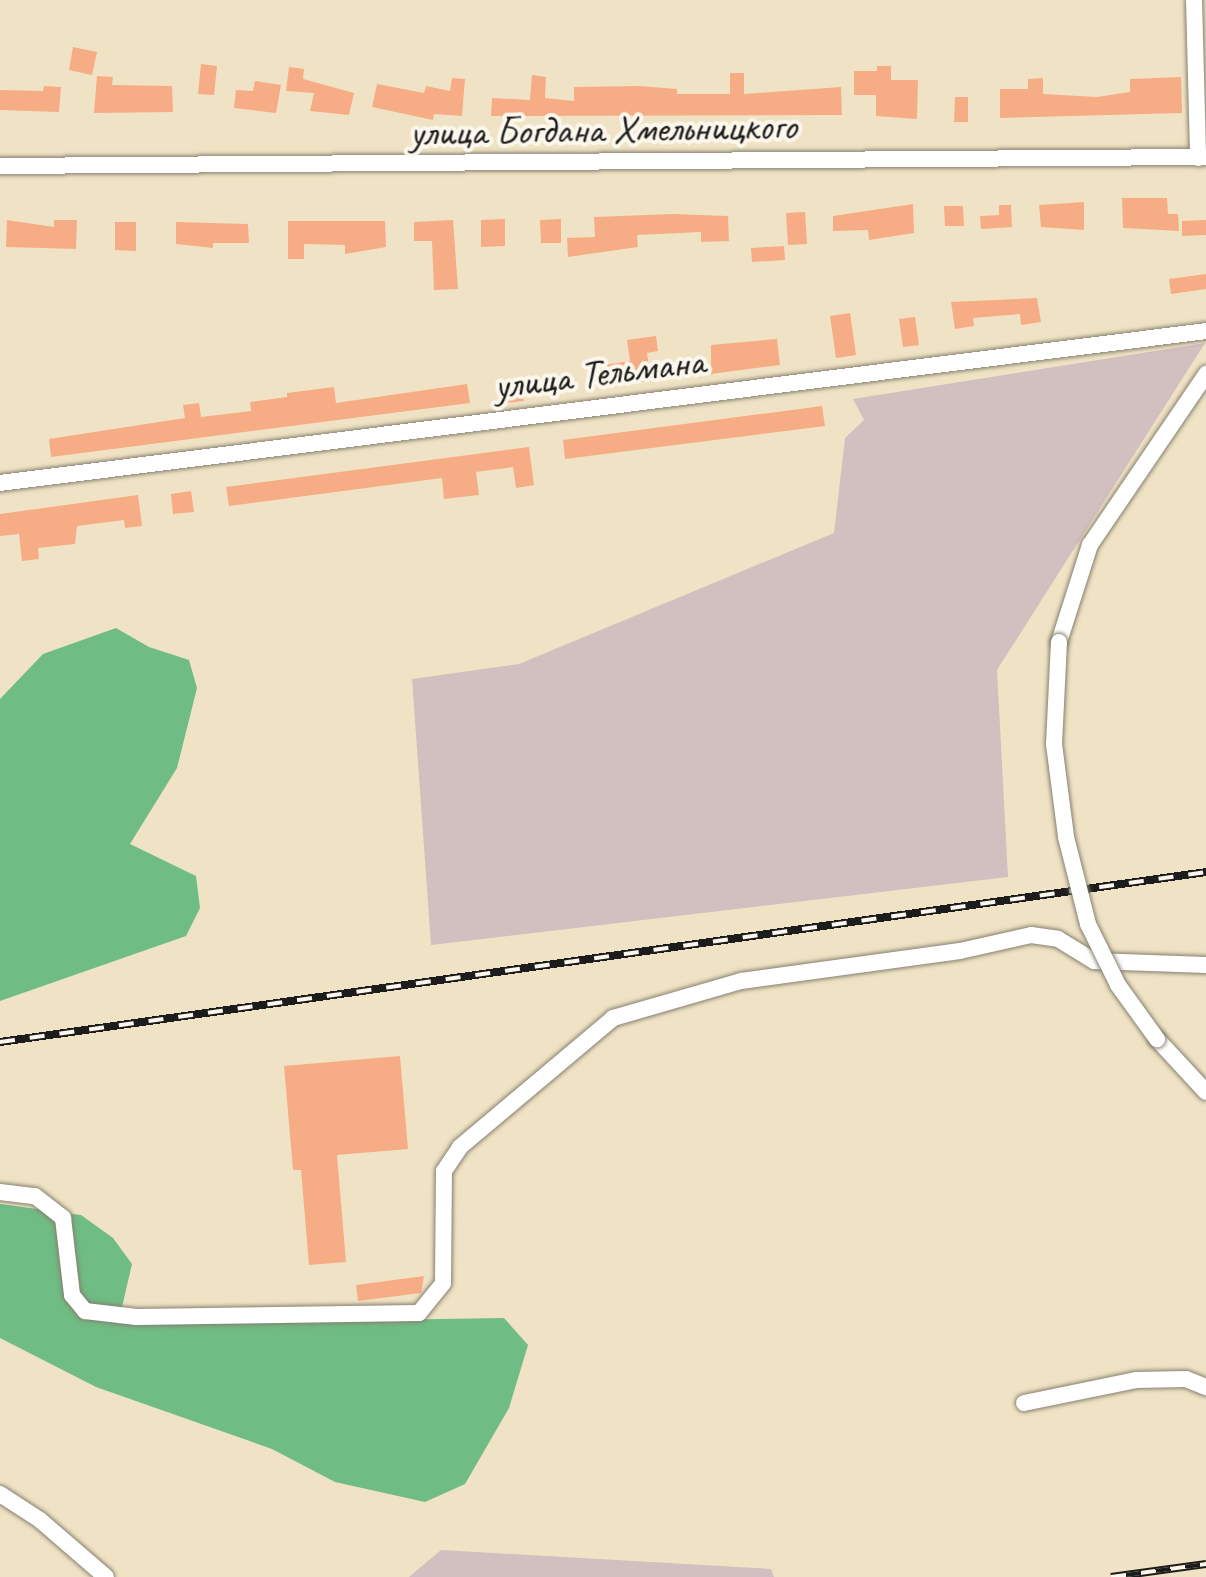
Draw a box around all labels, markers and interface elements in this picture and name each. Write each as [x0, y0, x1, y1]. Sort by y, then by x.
street label: улица Богдана Хмельницкого [410, 102, 796, 156]
street label: улица Тельмана [493, 337, 705, 409]

